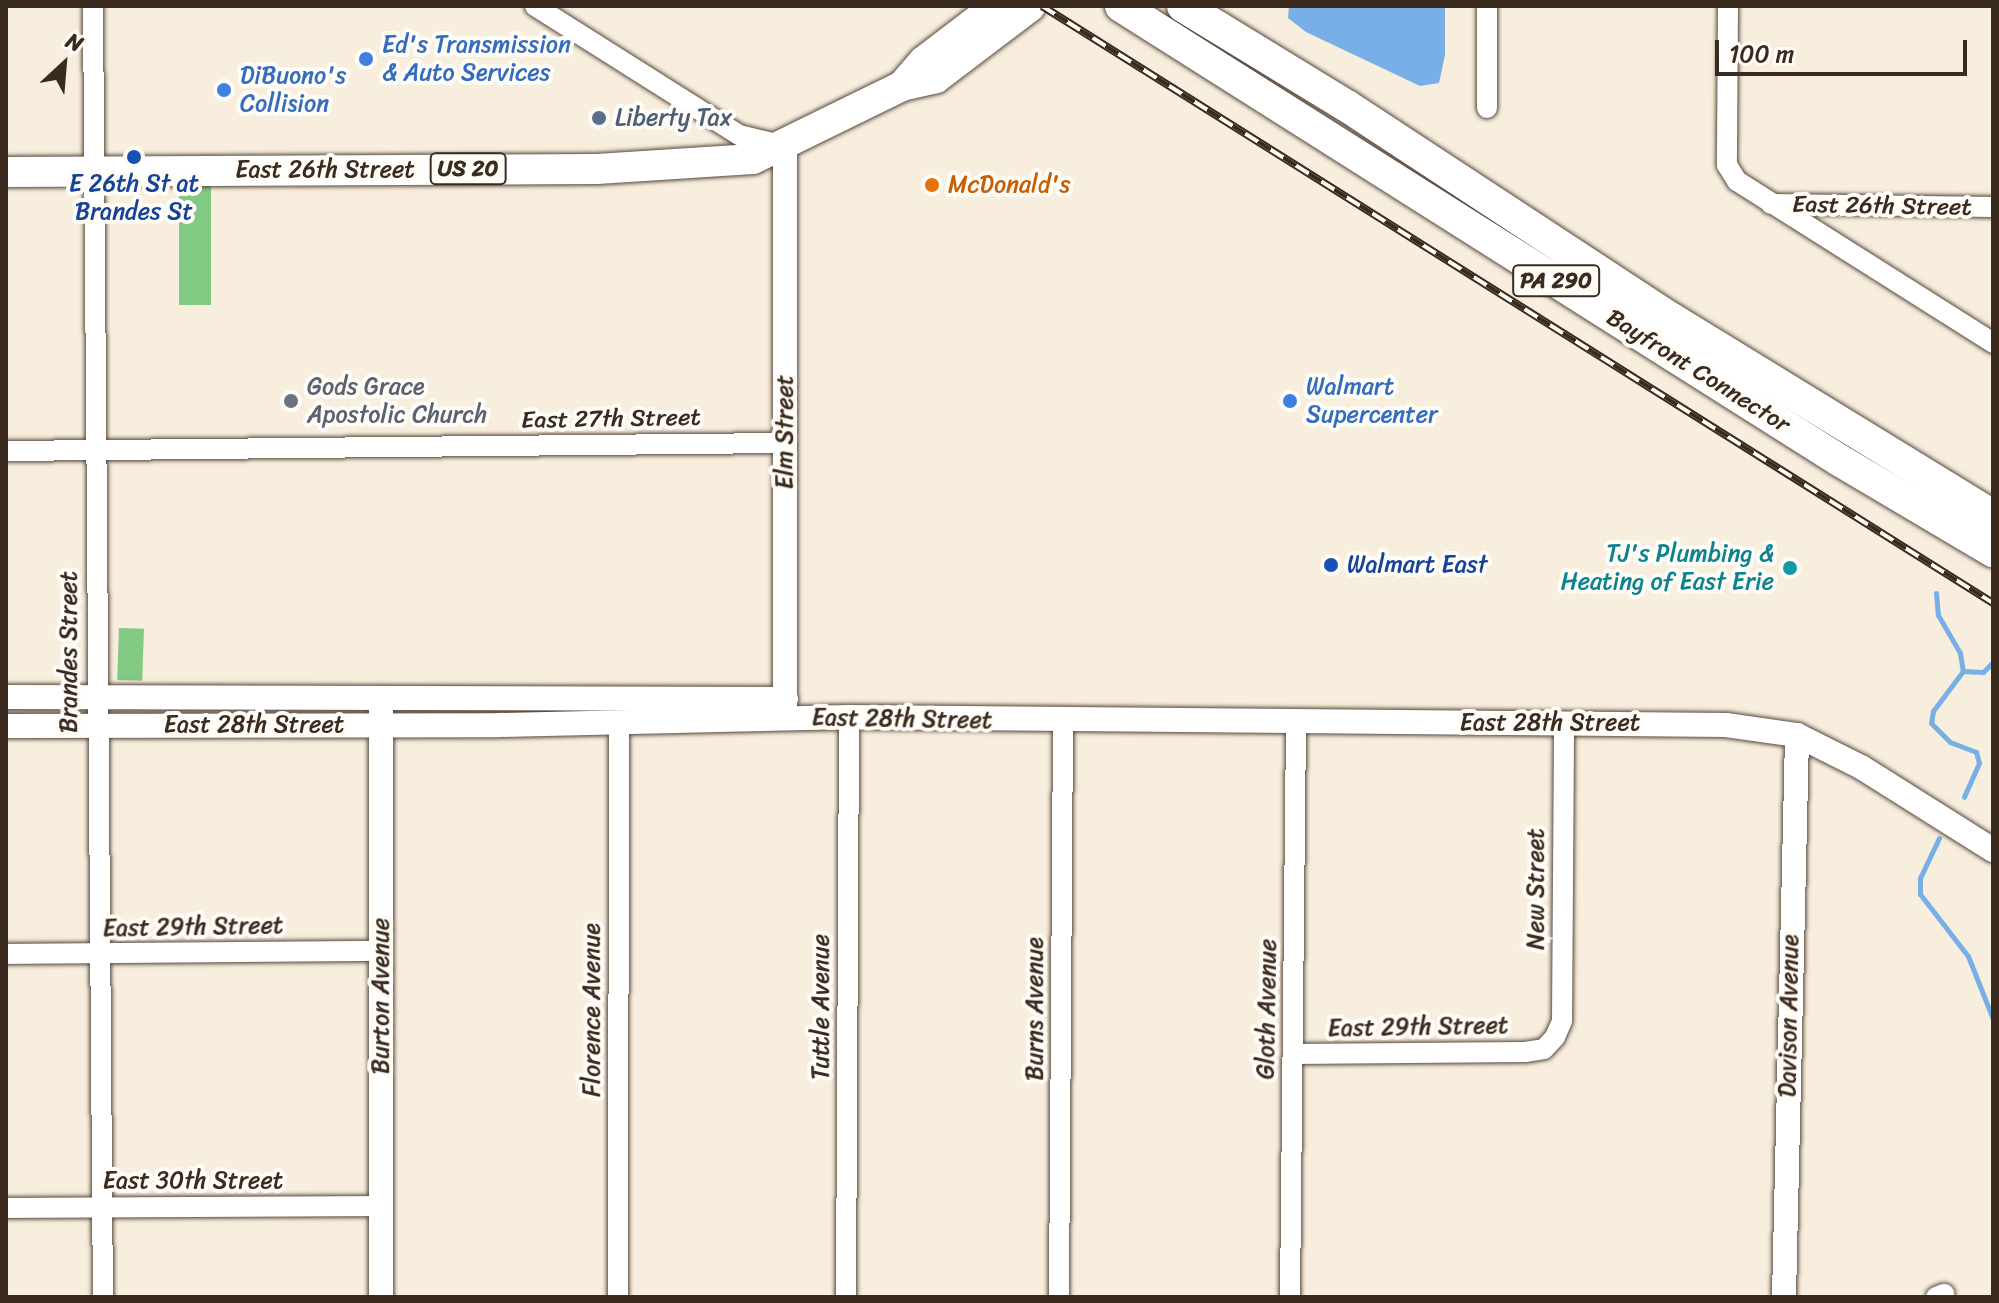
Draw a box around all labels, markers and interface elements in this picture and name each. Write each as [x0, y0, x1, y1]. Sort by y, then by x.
text: N [59, 21, 90, 63]
north arrow [24, 24, 104, 104]
scale bar [1719, 24, 1971, 74]
place label: Ed's Transmission & Auto Services [382, 31, 568, 87]
text: 100 m [1729, 33, 1794, 75]
marker: Ed's Transmission & Auto Services [357, 50, 375, 68]
place label: DiBuono's Collision [240, 62, 346, 118]
marker: DiBuono's Collision [215, 81, 233, 99]
place label: Liberty Tax [615, 104, 732, 132]
marker: Liberty Tax [590, 109, 608, 127]
marker: E 26th St at Brandes St [125, 148, 143, 166]
road number: US 20 [428, 151, 508, 187]
street label: East 26th Street [235, 156, 415, 184]
place label: E 26th St at Brandes St [69, 170, 199, 226]
place label: McDonald's [948, 171, 1071, 199]
marker: McDonald's [923, 176, 941, 194]
street label: East 26th Street [1792, 190, 1972, 222]
road number: PA 290 [1512, 263, 1600, 299]
street label: Bayfront Connector [1601, 303, 1795, 439]
place label: Gods Grace Apostolic Church [307, 373, 487, 429]
place label: Walmart Supercenter [1306, 373, 1438, 429]
street label: Elm Street [771, 375, 799, 489]
marker: Gods Grace Apostolic Church [282, 392, 300, 410]
marker: Walmart Supercenter [1281, 392, 1299, 410]
street label: East 27th Street [521, 403, 701, 435]
place label: TJ's Plumbing & Heating of East Erie [1560, 540, 1774, 596]
place label: Walmart East [1347, 551, 1488, 579]
marker: Walmart East [1322, 556, 1340, 574]
marker: TJ's Plumbing & Heating of East Erie [1781, 559, 1799, 577]
street label: Brandes Street [55, 571, 83, 733]
street label: East 28th Street [812, 703, 992, 735]
street label: East 28th Street [1460, 709, 1640, 737]
street label: East 28th Street [164, 711, 344, 739]
street label: New Street [1522, 828, 1550, 950]
street label: East 29th Street [102, 911, 284, 943]
street label: Burton Avenue [367, 918, 395, 1074]
street label: Florence Avenue [578, 923, 606, 1097]
street label: Tuttle Avenue [807, 934, 835, 1080]
street label: Davison Avenue [1773, 934, 1805, 1098]
street label: Burns Avenue [1021, 937, 1049, 1081]
street label: Gloth Avenue [1251, 939, 1283, 1079]
street label: East 29th Street [1327, 1011, 1509, 1043]
street label: East 30th Street [103, 1167, 283, 1195]

